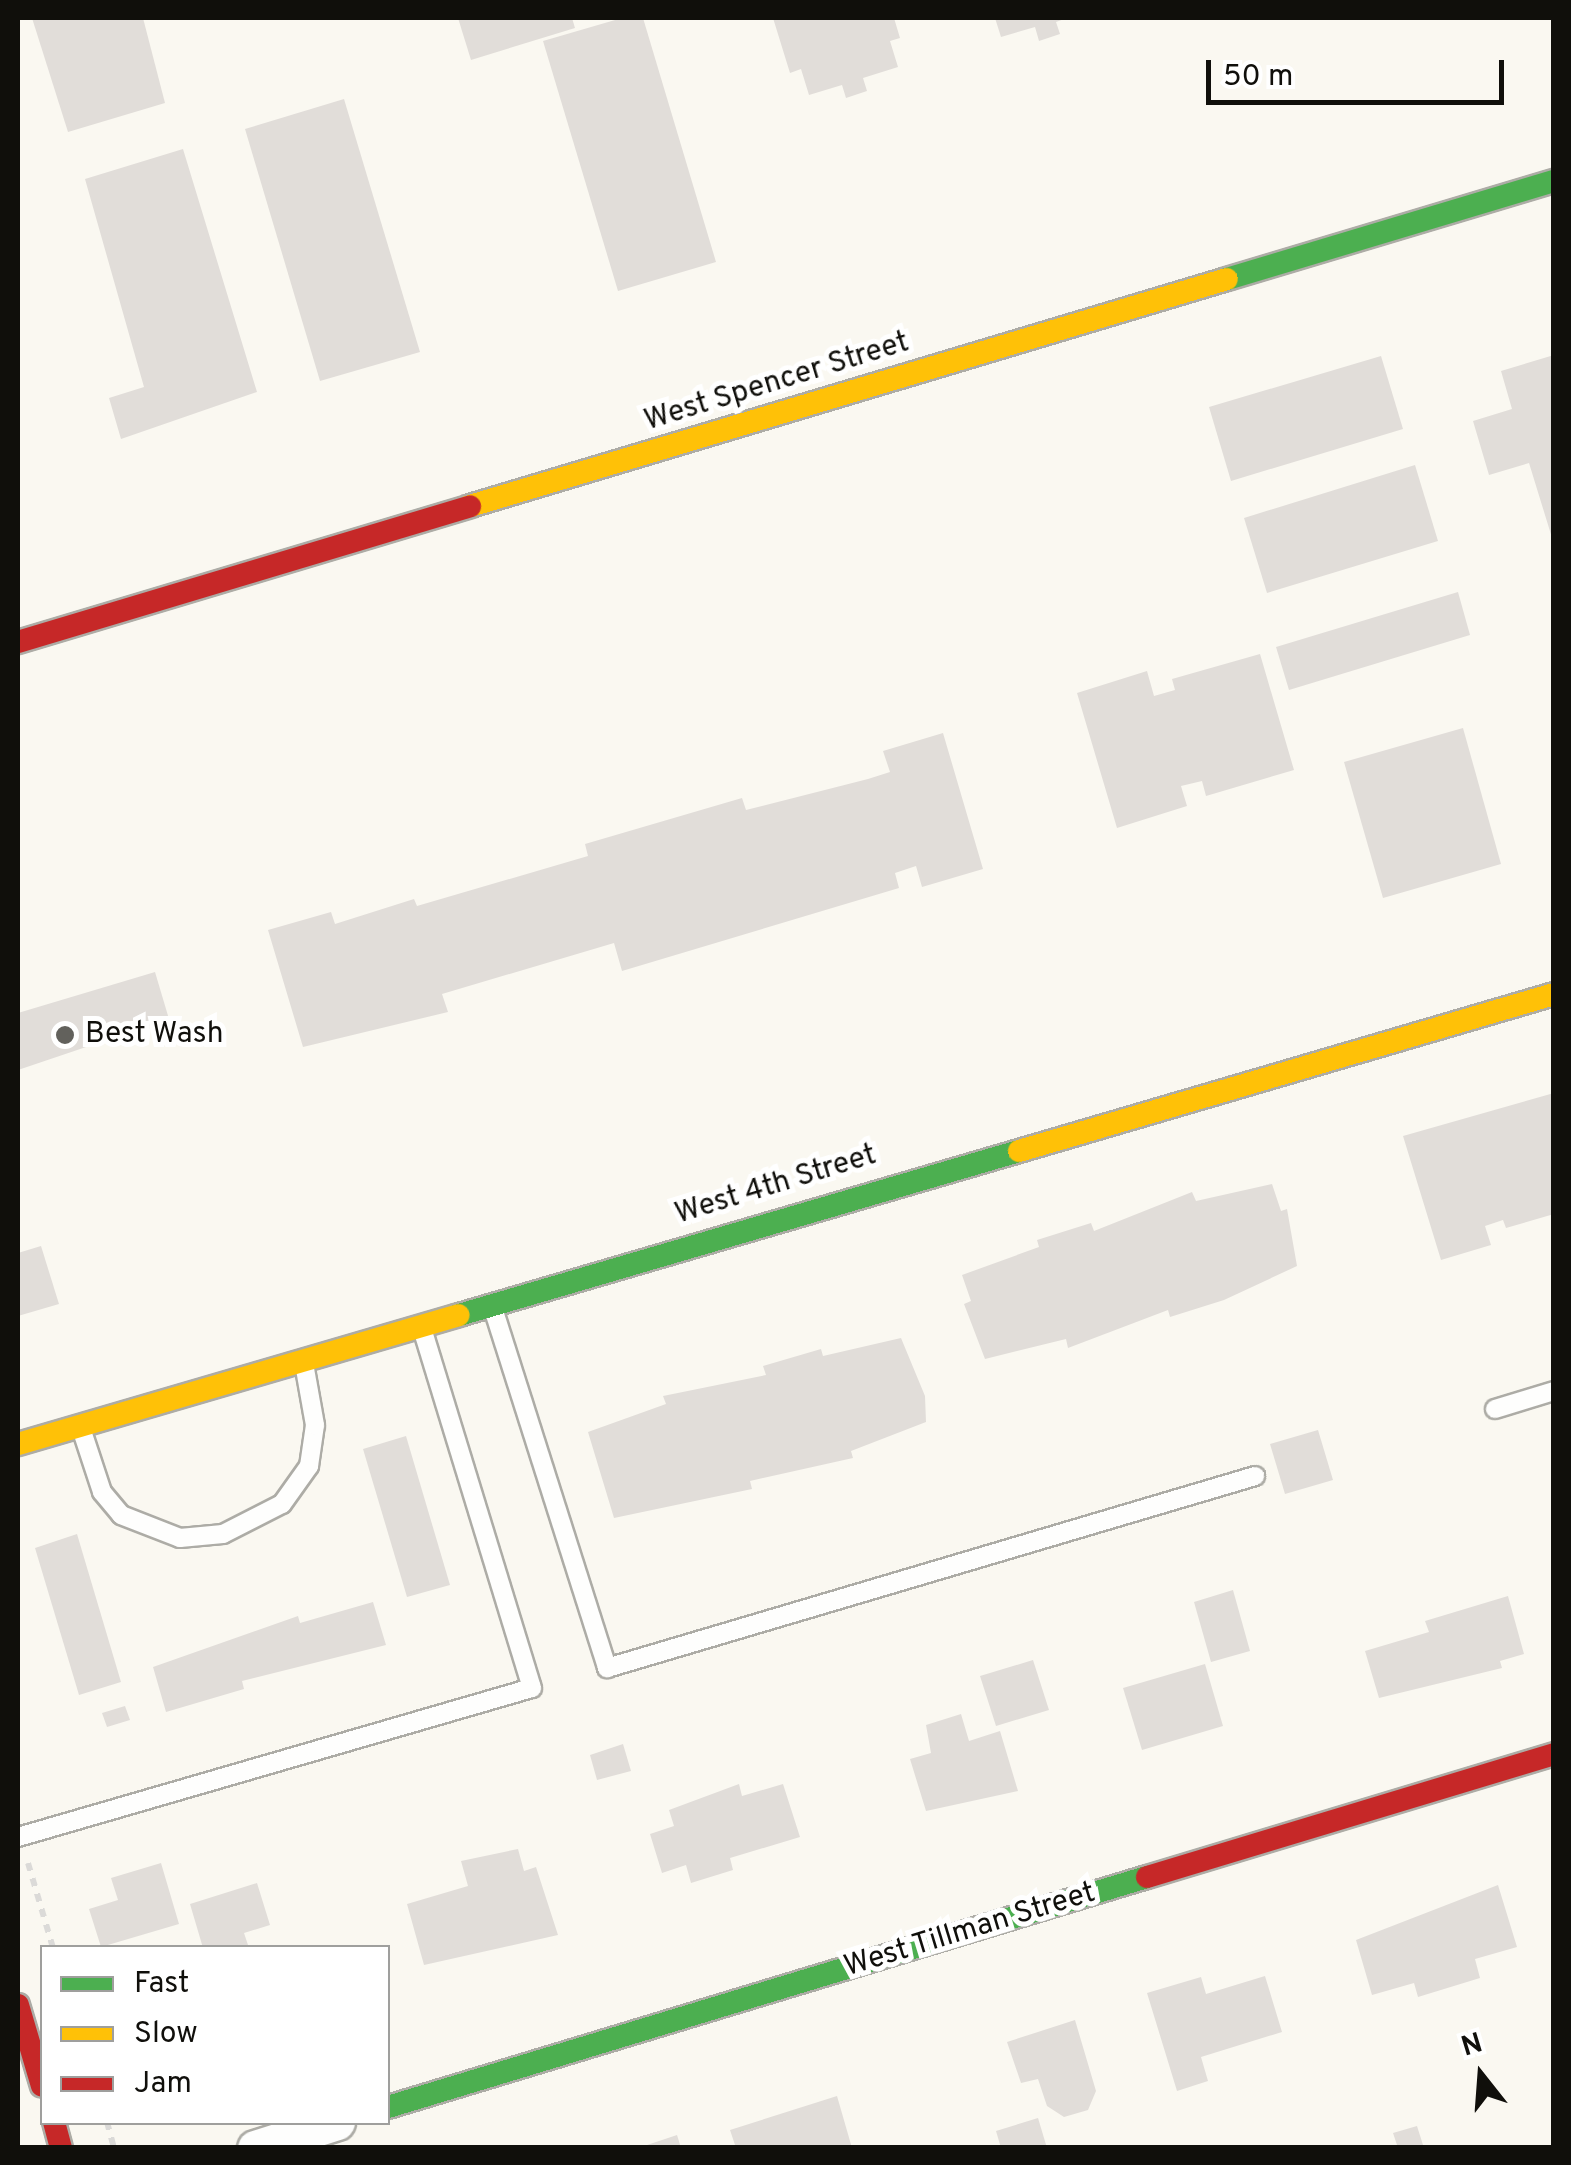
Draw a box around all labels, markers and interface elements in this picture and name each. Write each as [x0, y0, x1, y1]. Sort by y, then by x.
scale bar [1211, 40, 1508, 102]
text: 50 m [1223, 59, 1293, 96]
street label: West Spencer Street [640, 326, 914, 440]
place label: Best Wash [85, 1017, 224, 1053]
marker: Best Wash [54, 1024, 76, 1046]
street label: West 4th Street [671, 1138, 881, 1234]
street label: West Tillman Street [840, 1876, 1100, 1986]
legend [40, 1945, 390, 2125]
text: Fast [134, 1966, 189, 2003]
text: Slow [134, 2016, 198, 2053]
north arrow [1431, 2025, 1531, 2125]
text: N [1457, 2026, 1487, 2066]
text: Jam [134, 2066, 192, 2103]

